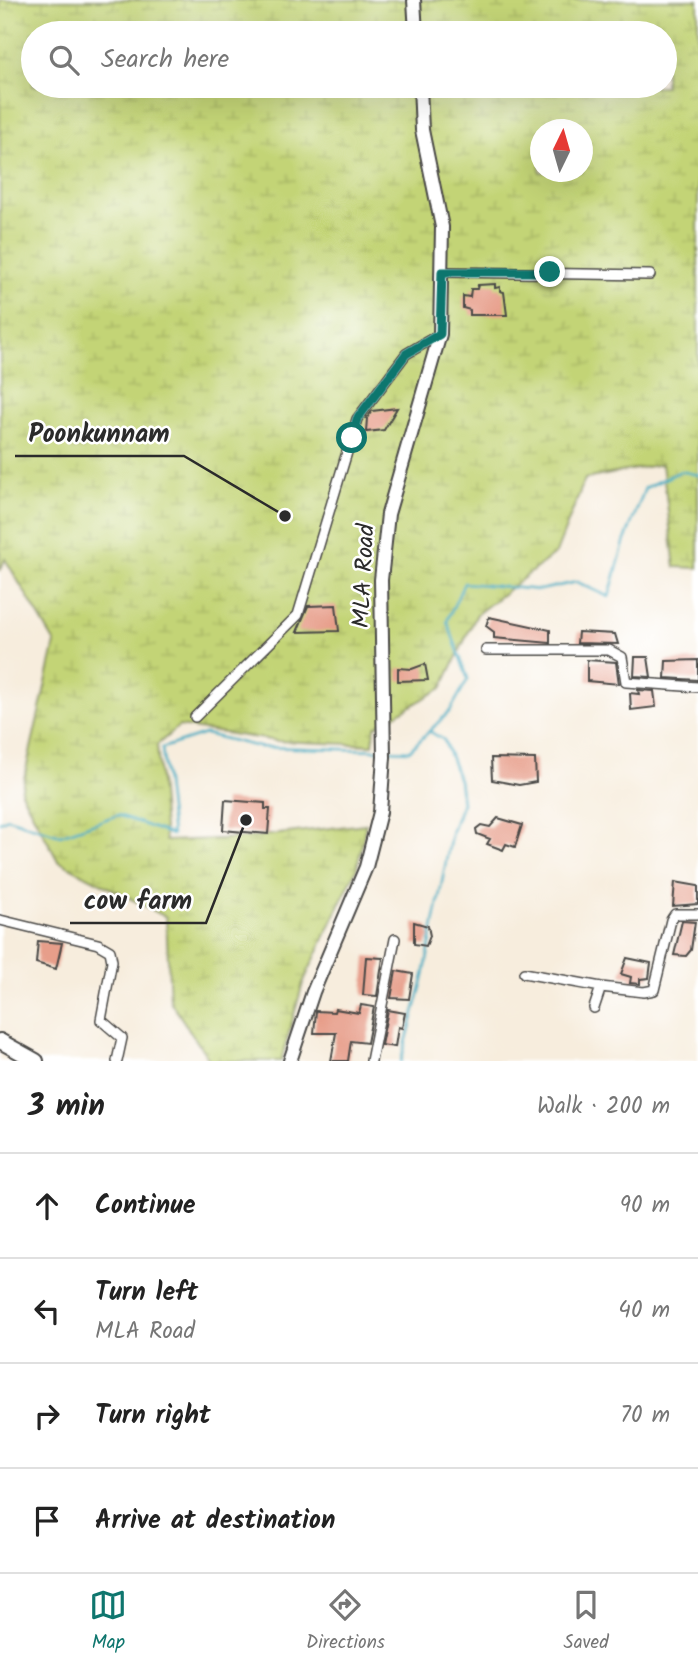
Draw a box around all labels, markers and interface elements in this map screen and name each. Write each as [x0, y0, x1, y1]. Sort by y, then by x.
search box [21, 21, 677, 98]
text: Search here [101, 39, 229, 81]
icon: search [45, 41, 83, 79]
north arrow [530, 119, 593, 182]
route end [534, 256, 565, 287]
callout: Poonkunnam [15, 409, 184, 456]
text: Poonkunnam [28, 414, 170, 456]
route start [336, 422, 367, 453]
street label: MLA Road [342, 522, 387, 629]
callout: cow farm [70, 876, 206, 923]
text: cow farm [84, 881, 192, 923]
text: 3 min [28, 1083, 105, 1131]
text: Walk · 200 m [537, 1089, 670, 1125]
text: Continue [95, 1185, 196, 1227]
icon: ahead [28, 1187, 66, 1225]
text: 90 m [620, 1188, 670, 1224]
text: Turn left [95, 1272, 198, 1314]
icon: left [28, 1292, 66, 1330]
text: 40 m [618, 1293, 670, 1329]
text: MLA Road [95, 1314, 195, 1350]
text: Turn right [95, 1395, 211, 1437]
icon: right [28, 1397, 66, 1435]
text: 70 m [620, 1398, 670, 1434]
text: Arrive at destination [95, 1500, 335, 1542]
icon: arrive [28, 1502, 66, 1540]
tab: Map [89, 1586, 127, 1658]
tab: Directions [306, 1586, 385, 1658]
tab: Saved [564, 1586, 609, 1658]

